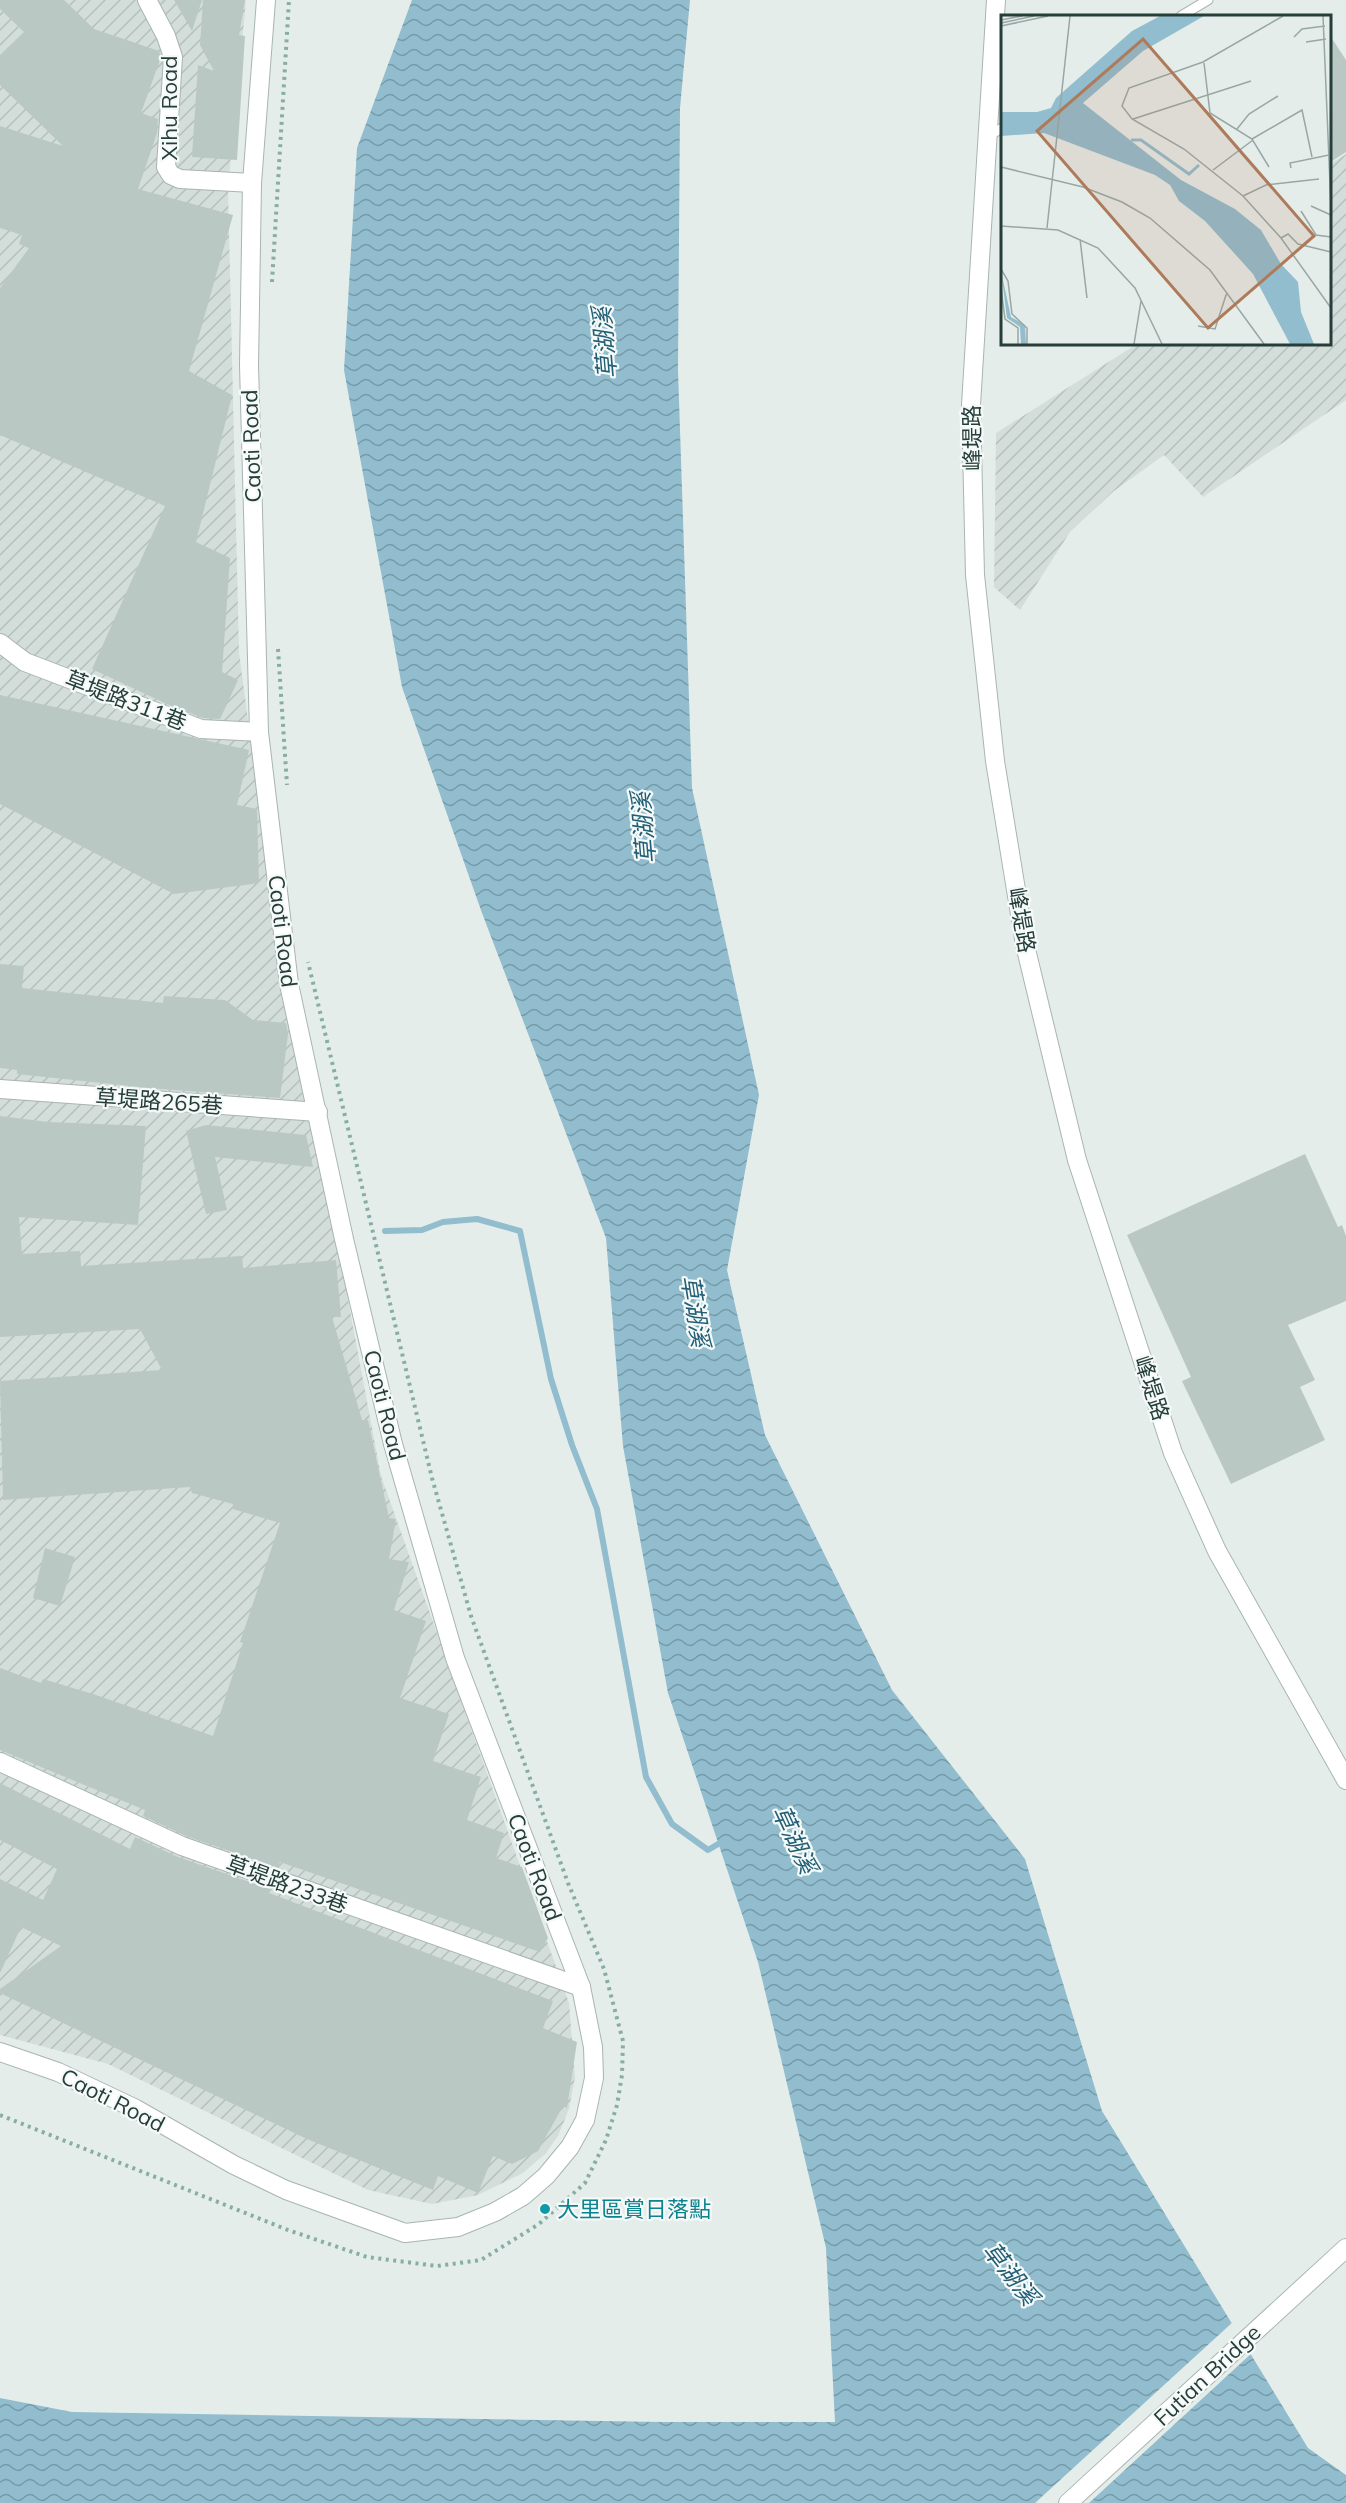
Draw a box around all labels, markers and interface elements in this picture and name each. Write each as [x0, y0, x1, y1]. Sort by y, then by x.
inset map [1001, 15, 1331, 345]
street label: Xihu Road [155, 56, 183, 160]
water label: 草湖溪 [586, 303, 622, 380]
street label: Caoti Road [235, 389, 267, 503]
street label: 峰堤路 [957, 405, 987, 471]
street label: 草堤路311巷 [61, 664, 191, 736]
water label: 草湖溪 [625, 788, 661, 865]
street label: Caoti Road [262, 873, 304, 989]
street label: 峰堤路 [1002, 885, 1042, 955]
street label: 草堤路265巷 [94, 1083, 224, 1119]
water label: 草湖溪 [676, 1273, 717, 1352]
street label: Caoti Road [358, 1347, 412, 1463]
street label: 峰堤路 [1128, 1352, 1176, 1424]
water label: 草湖溪 [766, 1800, 825, 1881]
street label: Caoti Road [502, 1809, 568, 1925]
street label: 草堤路233巷 [222, 1849, 352, 1919]
street label: Caoti Road [56, 2062, 170, 2138]
place label: 大里區賞日落點 [557, 2195, 711, 2223]
marker: 大里區賞日落點 [538, 2202, 552, 2216]
water label: 草湖溪 [977, 2235, 1047, 2313]
street label: Futian Bridge [1148, 2318, 1266, 2432]

